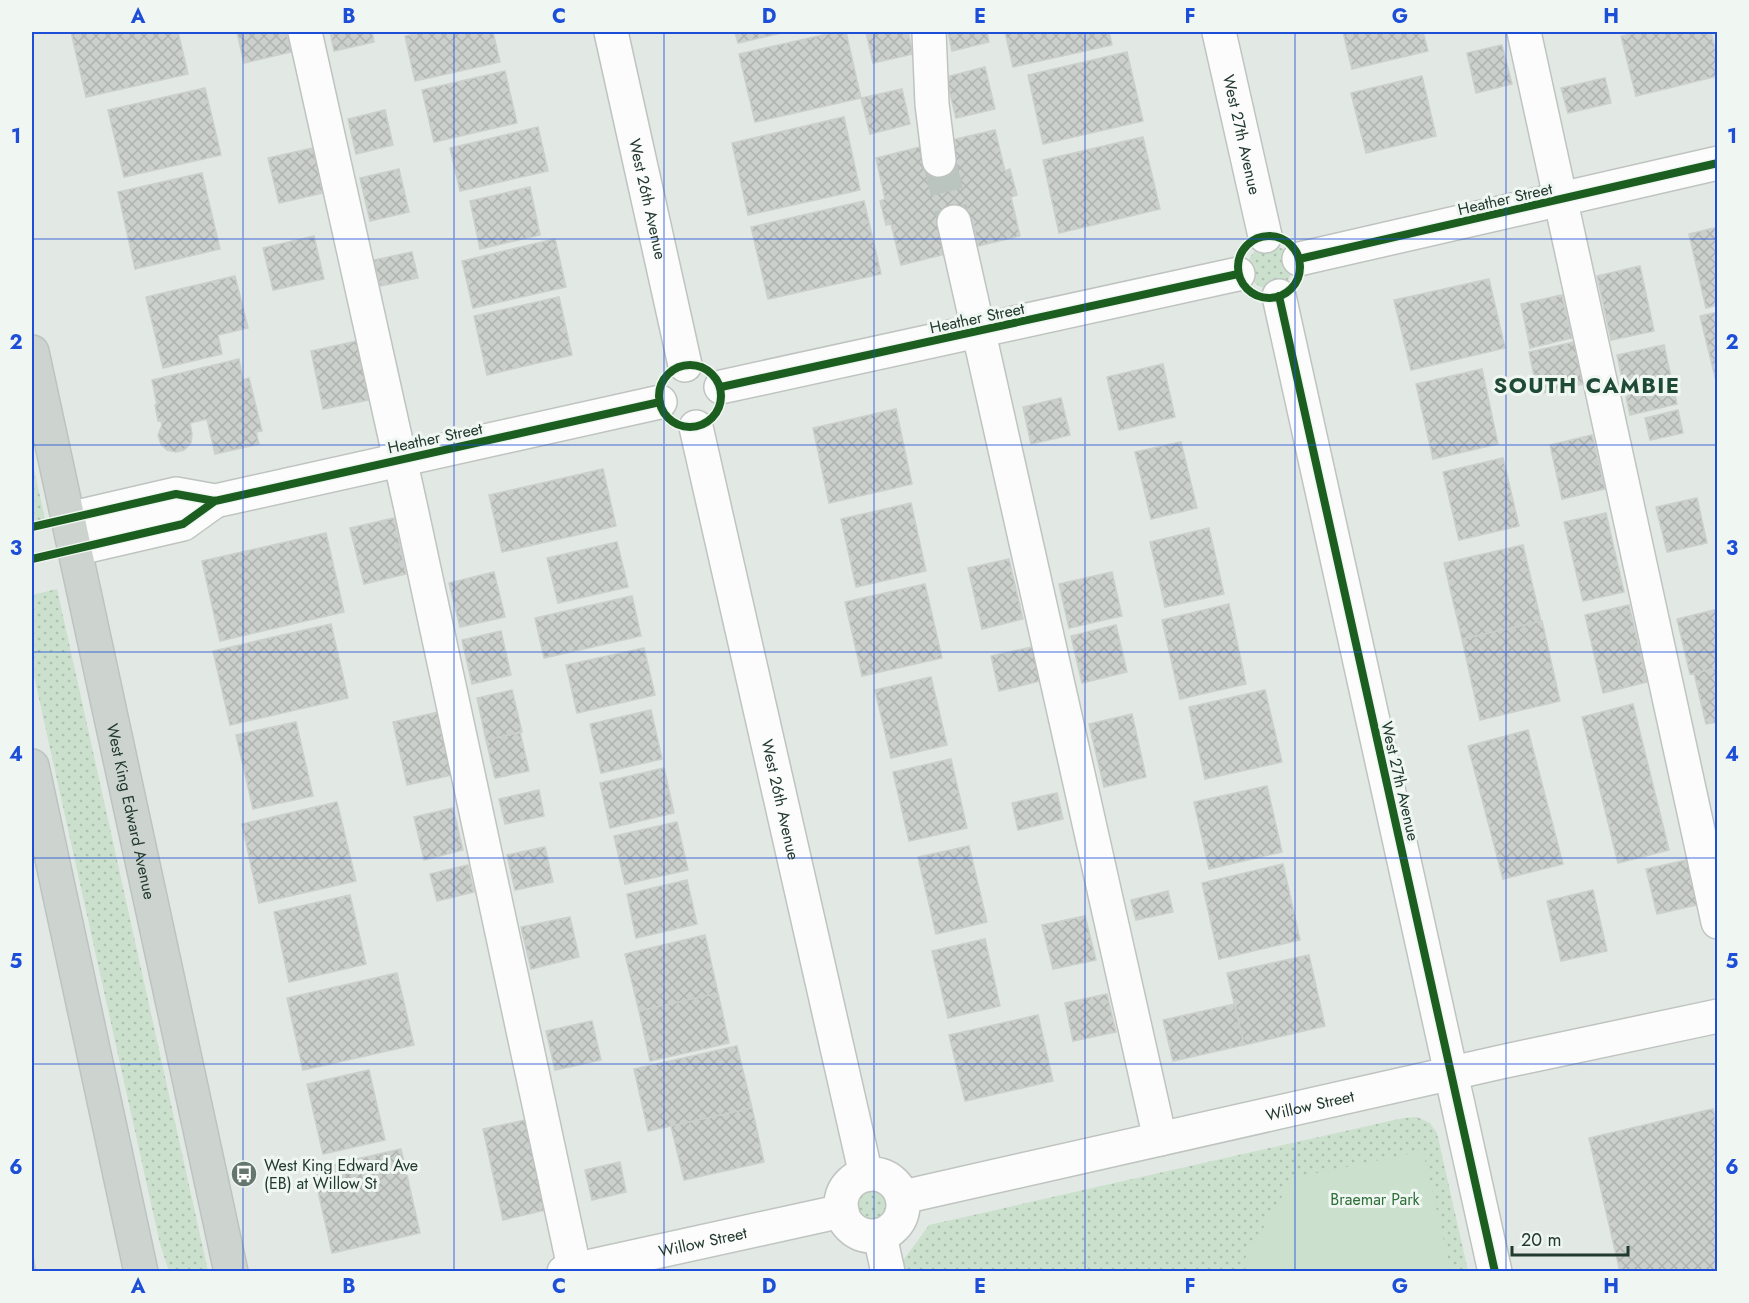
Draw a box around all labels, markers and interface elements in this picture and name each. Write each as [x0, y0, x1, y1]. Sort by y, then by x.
text: A [130, 2, 146, 31]
text: B [342, 2, 356, 31]
text: C [552, 2, 566, 31]
text: D [762, 2, 776, 31]
text: E [974, 2, 986, 31]
text: F [1184, 2, 1196, 31]
text: G [1392, 2, 1408, 31]
text: H [1603, 2, 1619, 31]
street label: West 27th Avenue [1217, 72, 1267, 197]
text: 1 [11, 122, 21, 151]
text: 1 [1727, 122, 1737, 151]
street label: West 26th Avenue [624, 136, 673, 262]
street label: Heather Street [1455, 177, 1555, 221]
street label: Heather Street [927, 297, 1027, 339]
text: 2 [9, 328, 23, 357]
text: 2 [1725, 328, 1739, 357]
district label: SOUTH CAMBIE [1493, 369, 1681, 401]
street label: Heather Street [385, 417, 485, 459]
text: 3 [10, 534, 22, 563]
text: 3 [1726, 534, 1738, 563]
street label: West 27th Avenue [1375, 719, 1425, 843]
street label: West King Edward Avenue [101, 721, 162, 901]
street label: West 26th Avenue [756, 737, 806, 862]
text: 4 [9, 740, 23, 769]
text: 4 [1725, 740, 1739, 769]
text: 5 [10, 947, 23, 976]
text: 5 [1726, 947, 1739, 976]
street label: Willow Street [1263, 1084, 1356, 1126]
text: 6 [9, 1153, 23, 1182]
text: 6 [1725, 1153, 1739, 1182]
place label: West King Edward Ave (EB) at Willow St [264, 1154, 418, 1195]
bus stop icon: West King Edward Ave (EB) at Willow St [229, 1159, 259, 1189]
park label: Braemar Park [1330, 1188, 1421, 1211]
scale bar [1512, 1219, 1628, 1257]
street label: Willow Street [656, 1221, 749, 1262]
text: 20 m [1521, 1227, 1561, 1253]
text: A [130, 1272, 146, 1301]
text: B [342, 1272, 356, 1301]
text: C [552, 1272, 566, 1301]
text: D [762, 1272, 776, 1301]
text: E [974, 1272, 986, 1301]
text: F [1184, 1272, 1196, 1301]
text: G [1392, 1272, 1408, 1301]
text: H [1603, 1272, 1619, 1301]

